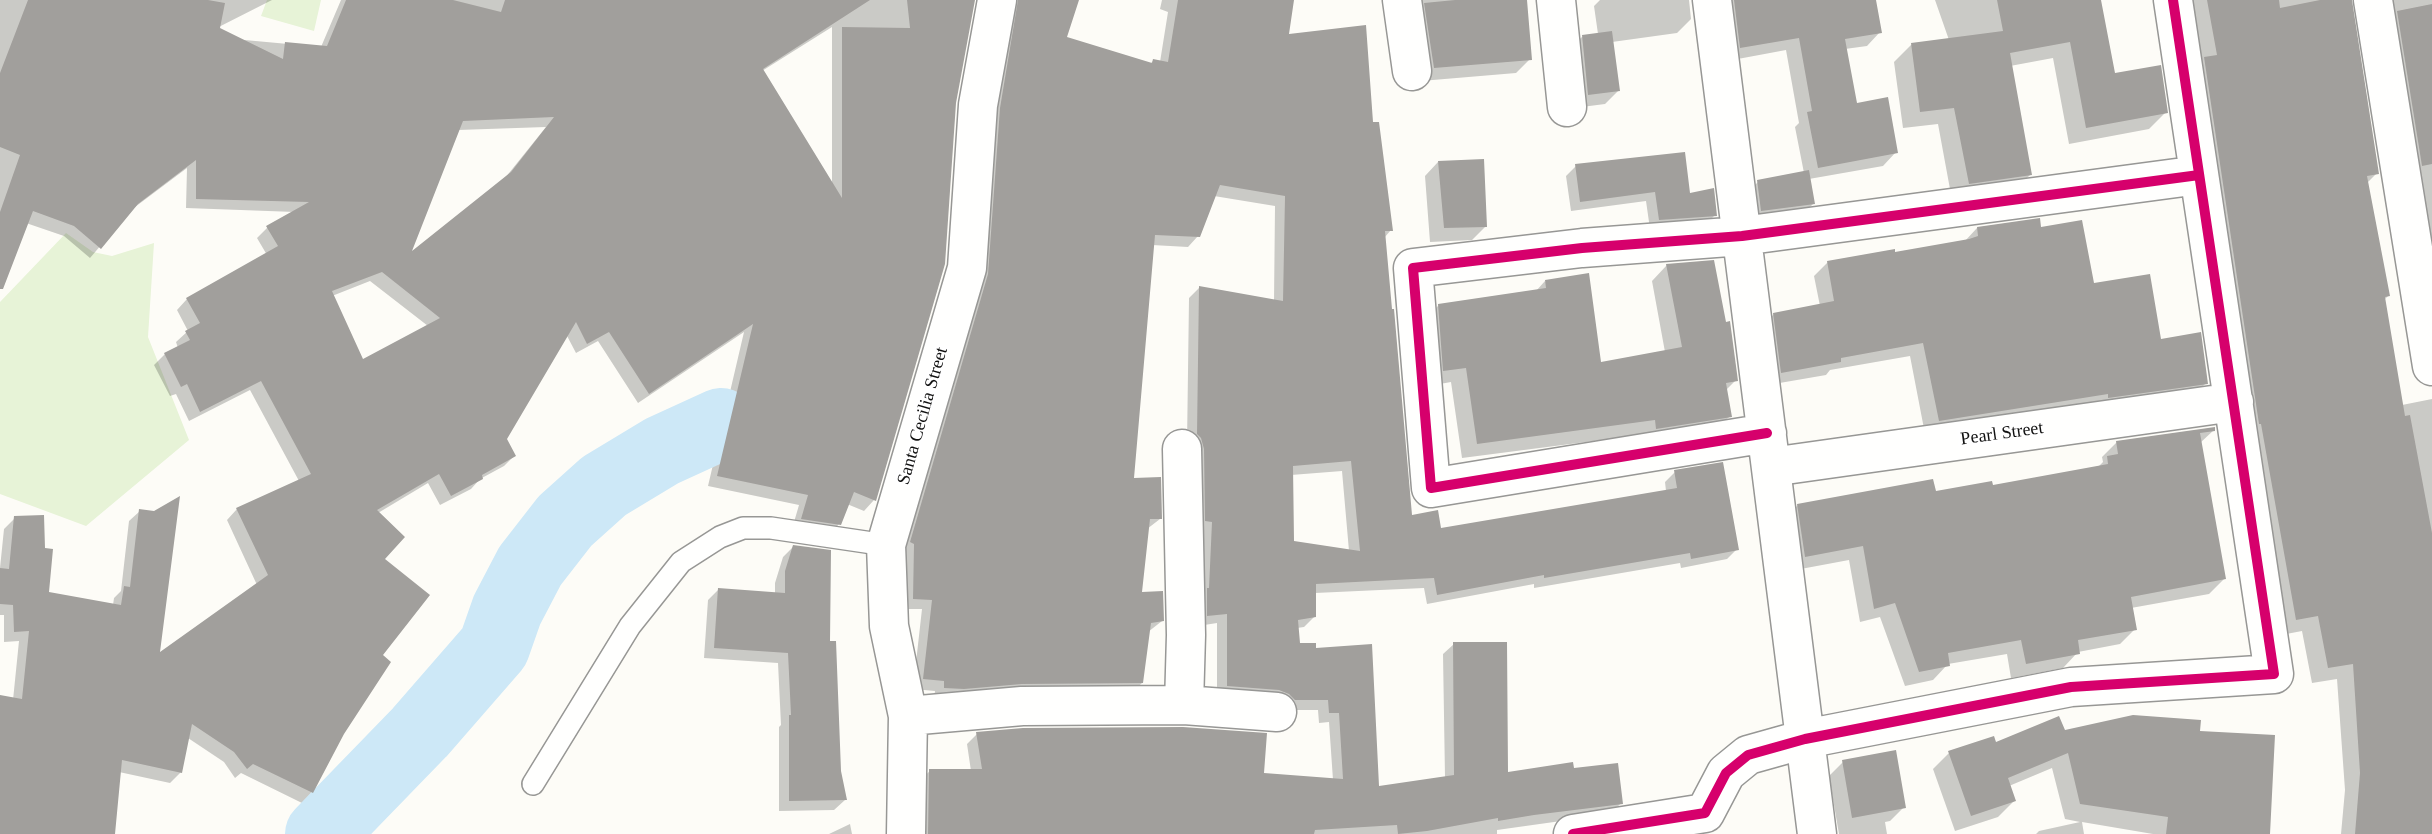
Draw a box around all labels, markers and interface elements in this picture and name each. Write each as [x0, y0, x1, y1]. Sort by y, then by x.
street label: Santa Cecilia Street [893, 345, 953, 487]
street label: Pearl Street [1959, 417, 2045, 451]

